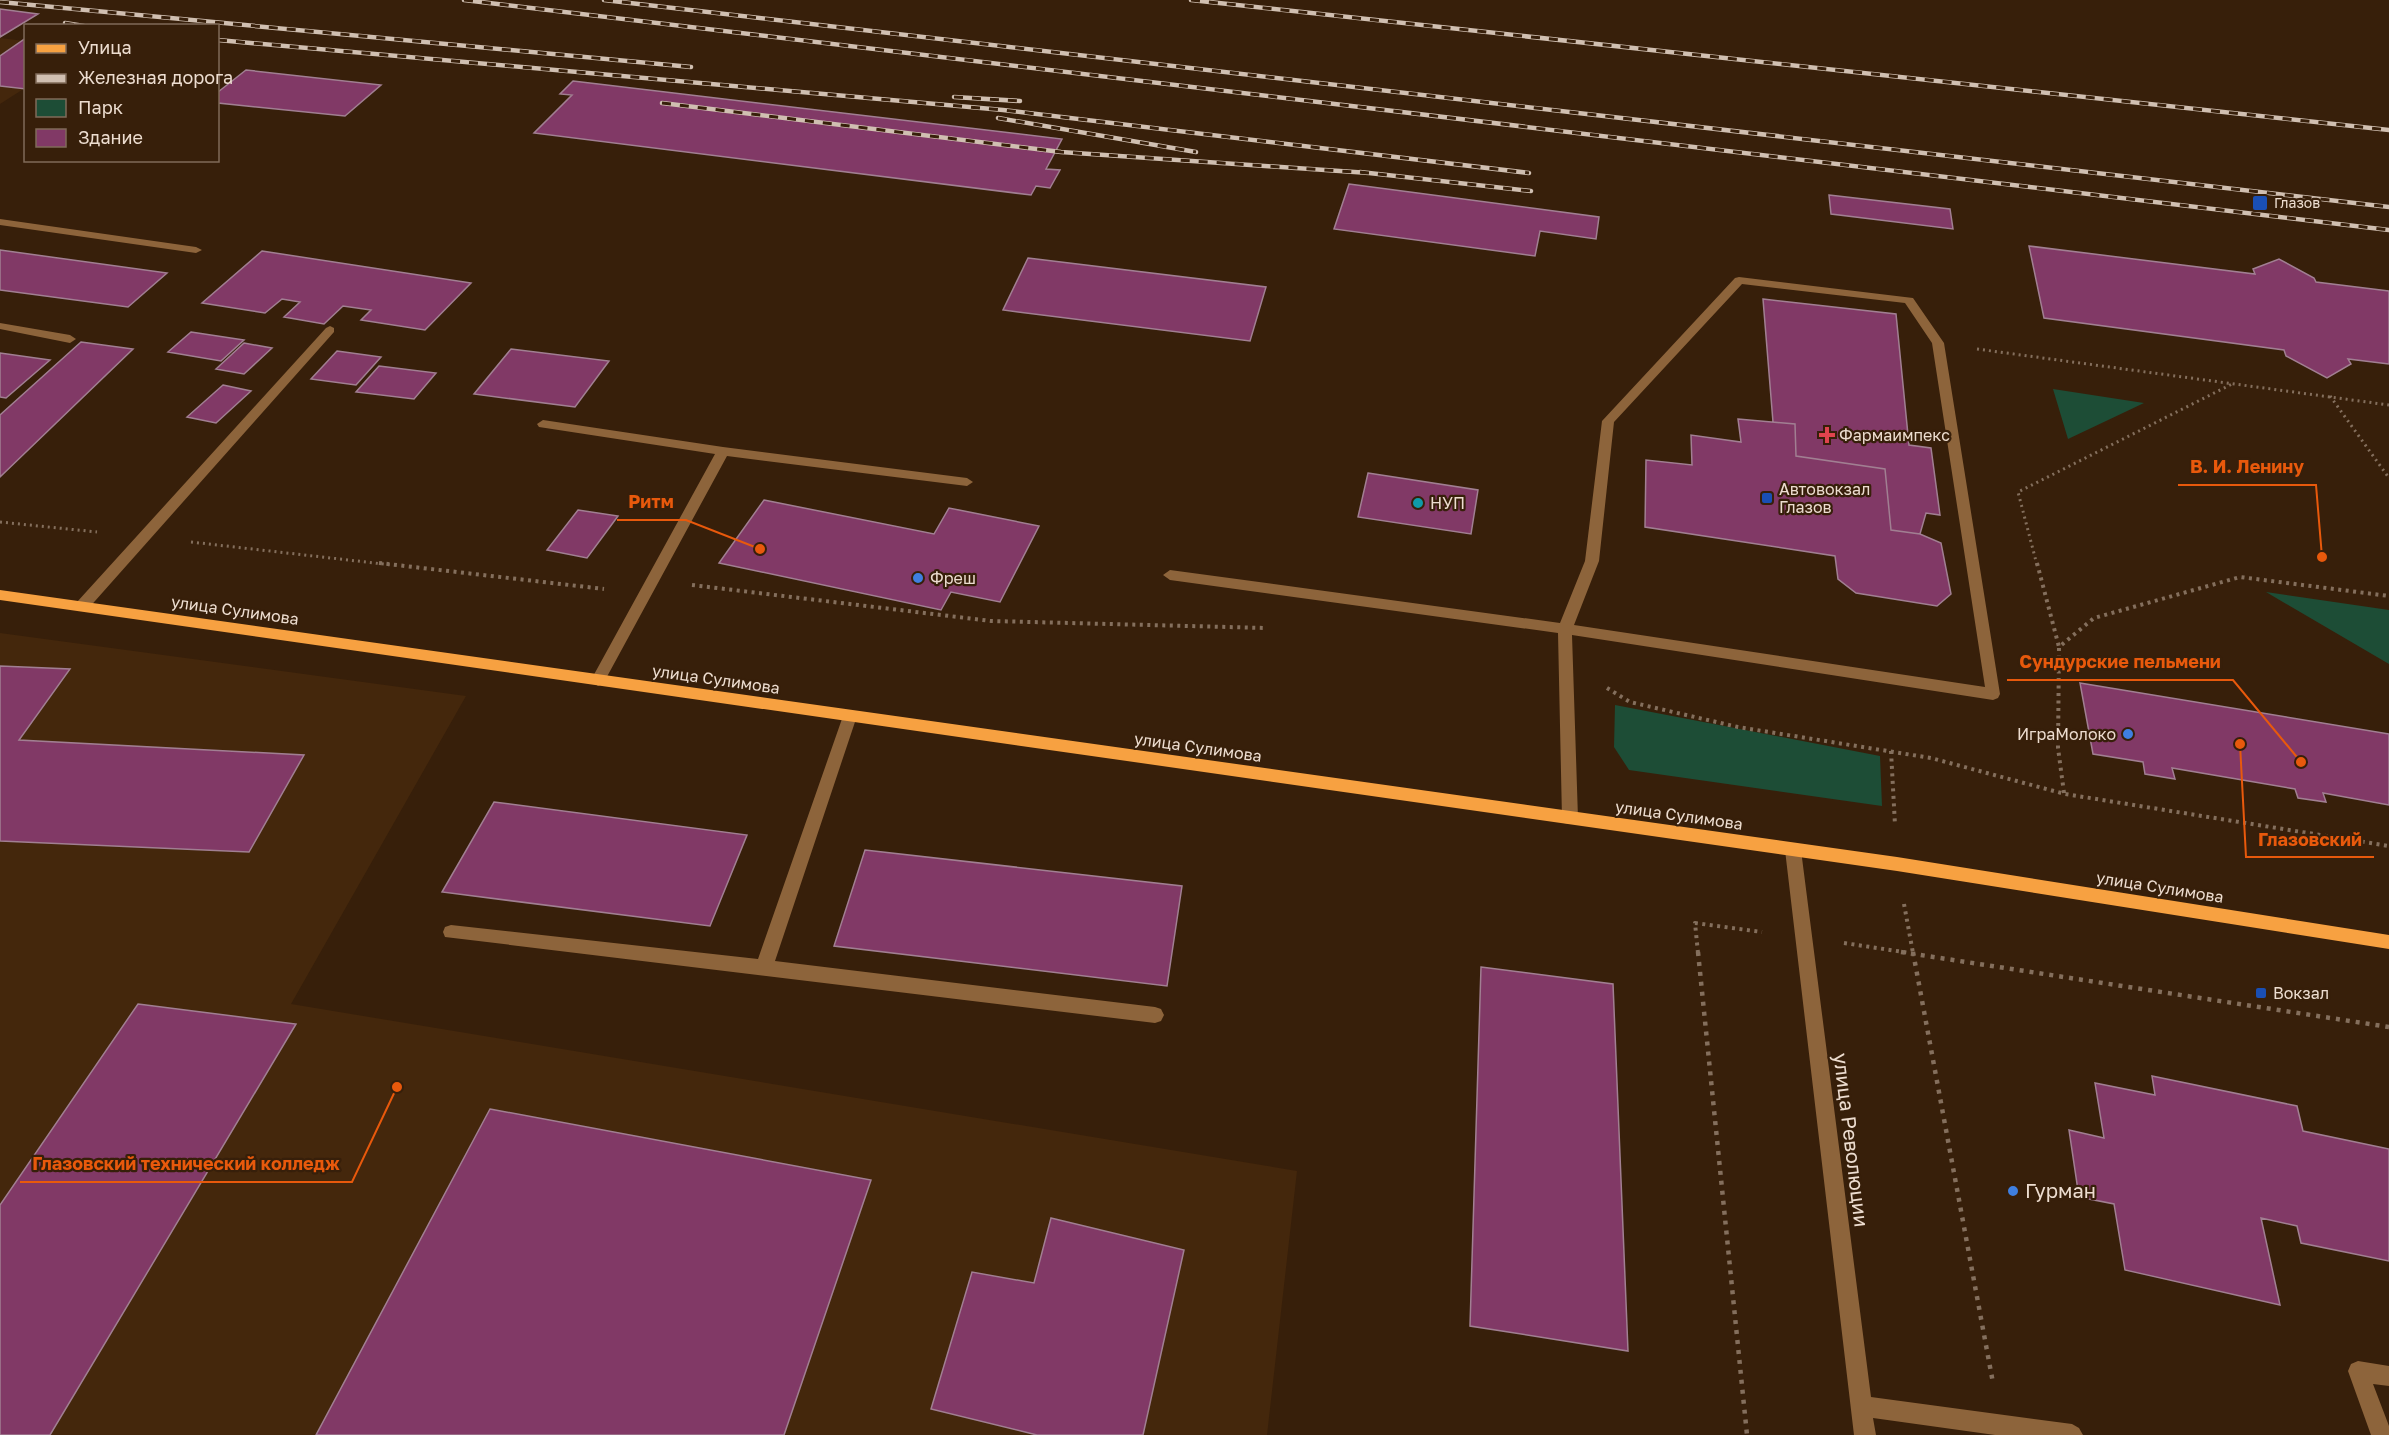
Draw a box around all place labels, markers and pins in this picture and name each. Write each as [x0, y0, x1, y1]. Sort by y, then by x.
marker: Глазов [2251, 194, 2269, 212]
place label: Глазов [2274, 194, 2320, 211]
place label: Фармаимпекс [1839, 425, 1950, 445]
marker: Фармаимпекс [1820, 428, 1834, 442]
callout: В. И. Ленину [2178, 449, 2316, 485]
place label: Автовокзал Глазов [1779, 479, 1870, 517]
callout: Ритм [617, 484, 686, 520]
marker: Автовокзал Глазов [1760, 491, 1774, 505]
place label: НУП [1430, 493, 1465, 513]
marker: НУП [1411, 496, 1425, 510]
place label: Фреш [930, 568, 976, 588]
marker: Фреш [911, 571, 925, 585]
callout: Сундурские пельмени [2007, 644, 2233, 680]
place label: ИграМолоко [2017, 724, 2116, 744]
marker: ИграМолоко [2121, 727, 2135, 741]
callout: Глазовский [2246, 821, 2374, 857]
place label: Вокзал [2273, 983, 2329, 1003]
marker: Вокзал [2254, 986, 2268, 1000]
callout: Глазовский технический колледж [20, 1146, 352, 1182]
place label: Гурман [2025, 1178, 2096, 1202]
marker: Гурман [2006, 1184, 2020, 1198]

